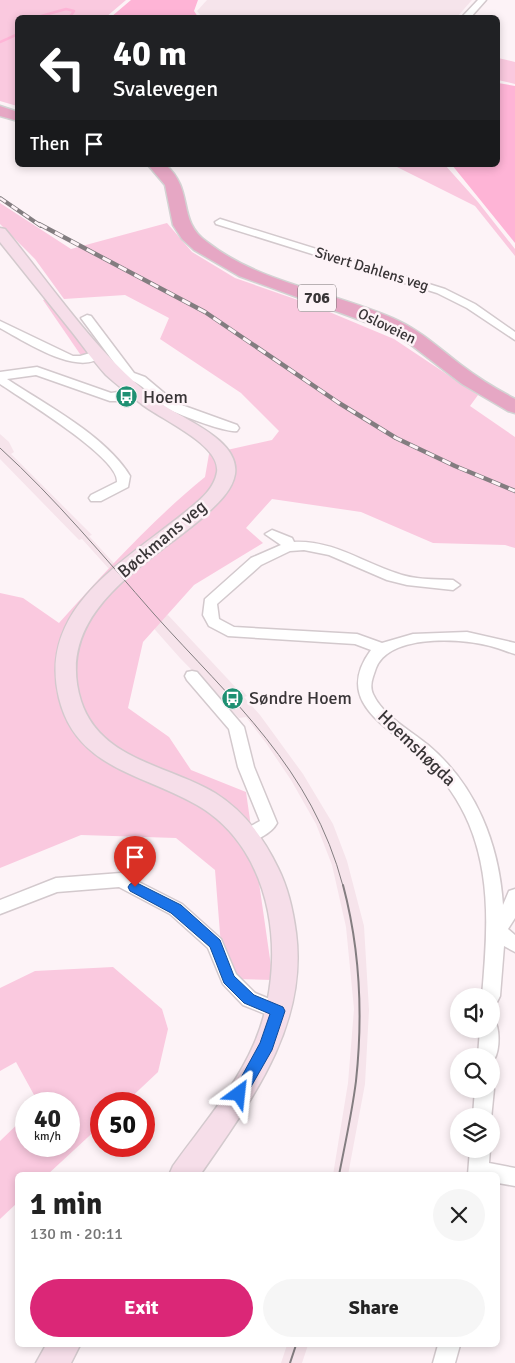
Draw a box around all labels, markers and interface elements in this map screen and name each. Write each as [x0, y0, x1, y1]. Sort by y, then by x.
text: 40 m [113, 32, 187, 75]
icon: left [30, 35, 95, 100]
text: Svalevegen [113, 75, 218, 102]
icon: arrive [80, 130, 108, 158]
text: Then [30, 132, 70, 156]
street label: Sivert Dahlens veg [313, 243, 431, 295]
road number: 706 [298, 284, 336, 312]
street label: Osloveien [355, 304, 419, 348]
bus stop icon: Hoem [115, 385, 139, 409]
place label: Hoem [143, 386, 188, 408]
street label: Bøckmans veg [113, 495, 211, 583]
bus stop icon: Søndre Hoem [221, 686, 245, 710]
place label: Søndre Hoem [249, 687, 352, 709]
street label: Hoemshøgda [373, 705, 461, 791]
pin [114, 836, 156, 887]
icon: arrive [121, 843, 149, 871]
map controls [450, 988, 500, 1158]
button: sound [450, 988, 500, 1038]
button: search [450, 1048, 500, 1098]
position arrow [212, 1067, 264, 1119]
speed limit sign: 50 [90, 1092, 155, 1157]
text: 40 [34, 1103, 61, 1134]
button: layers [450, 1108, 500, 1158]
text: km/h [34, 1129, 61, 1144]
text: 1 min [30, 1186, 102, 1223]
button: close [433, 1189, 485, 1241]
text: 130 m · 20:11 [30, 1224, 123, 1244]
button: Exit [30, 1279, 253, 1337]
button: Share [263, 1279, 485, 1337]

